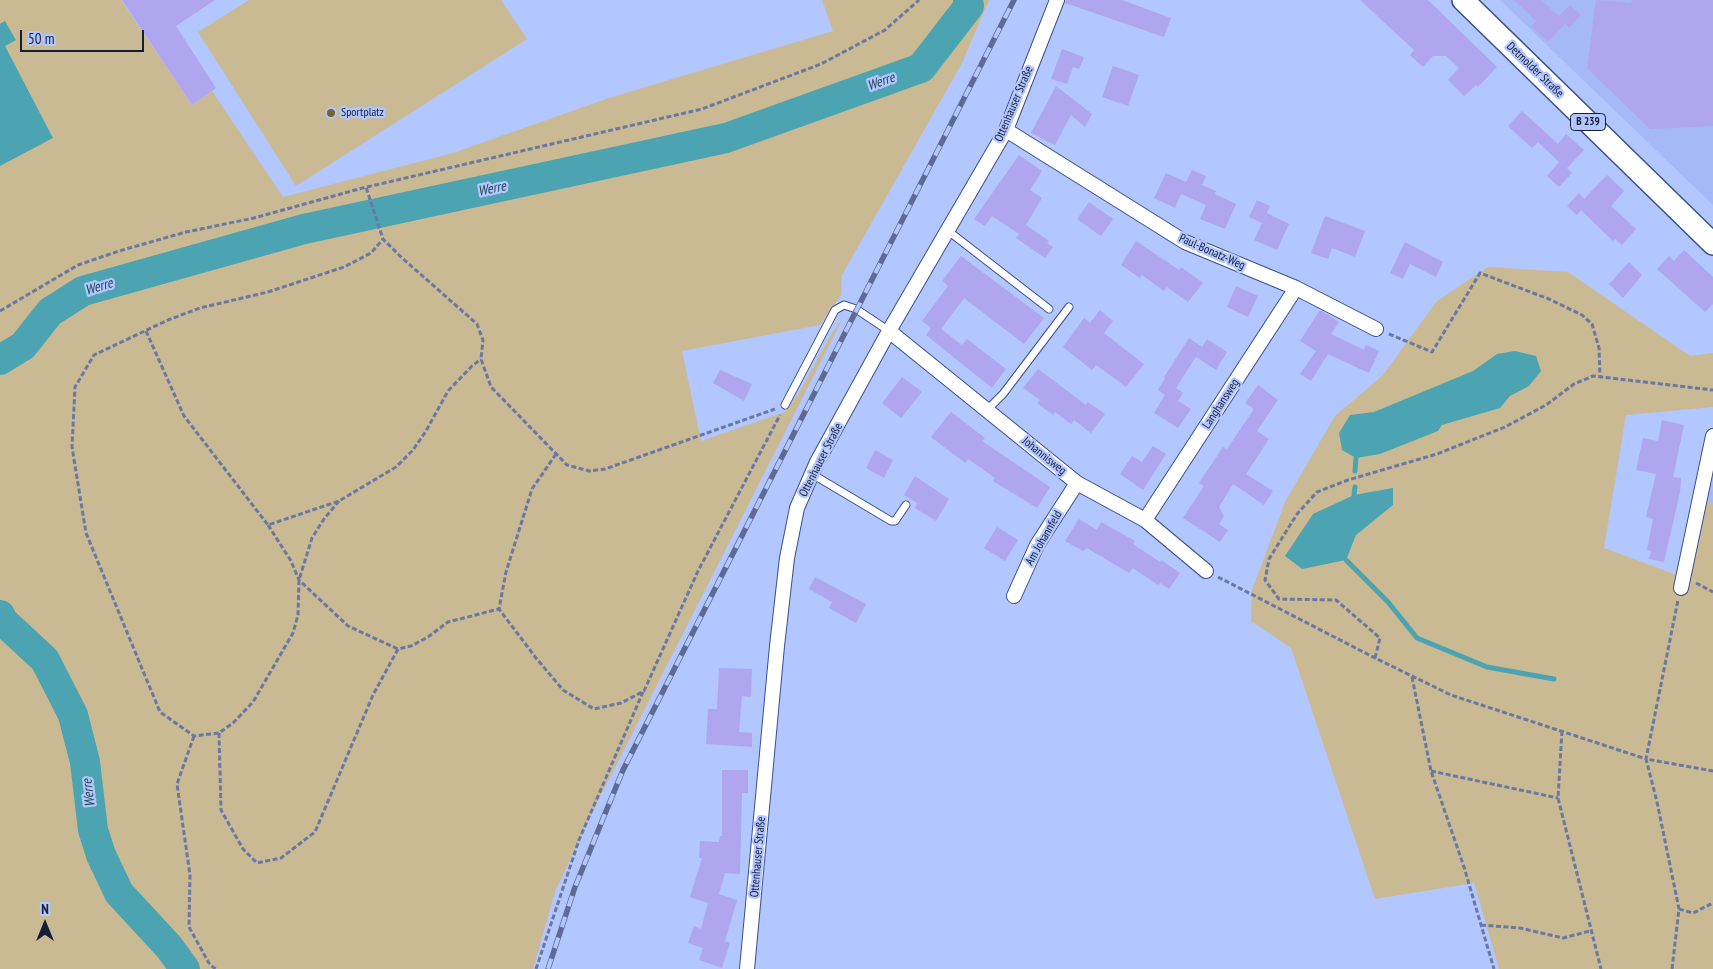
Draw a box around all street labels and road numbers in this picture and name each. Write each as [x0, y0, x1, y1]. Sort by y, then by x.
street label: Detmolder Straße [1504, 39, 1566, 101]
street label: Ottenhauser Straße [992, 64, 1036, 144]
road number: B 239 [1570, 114, 1606, 130]
street label: Paul-Bonatz-Weg [1177, 231, 1247, 273]
street label: Langhansweg [1200, 376, 1242, 432]
street label: Ottenhauser Straße [796, 421, 846, 499]
street label: Johannisweg [1019, 434, 1069, 478]
street label: Am Johannfeld [1023, 508, 1065, 568]
street label: Ottenhauser Straße [747, 816, 769, 898]

